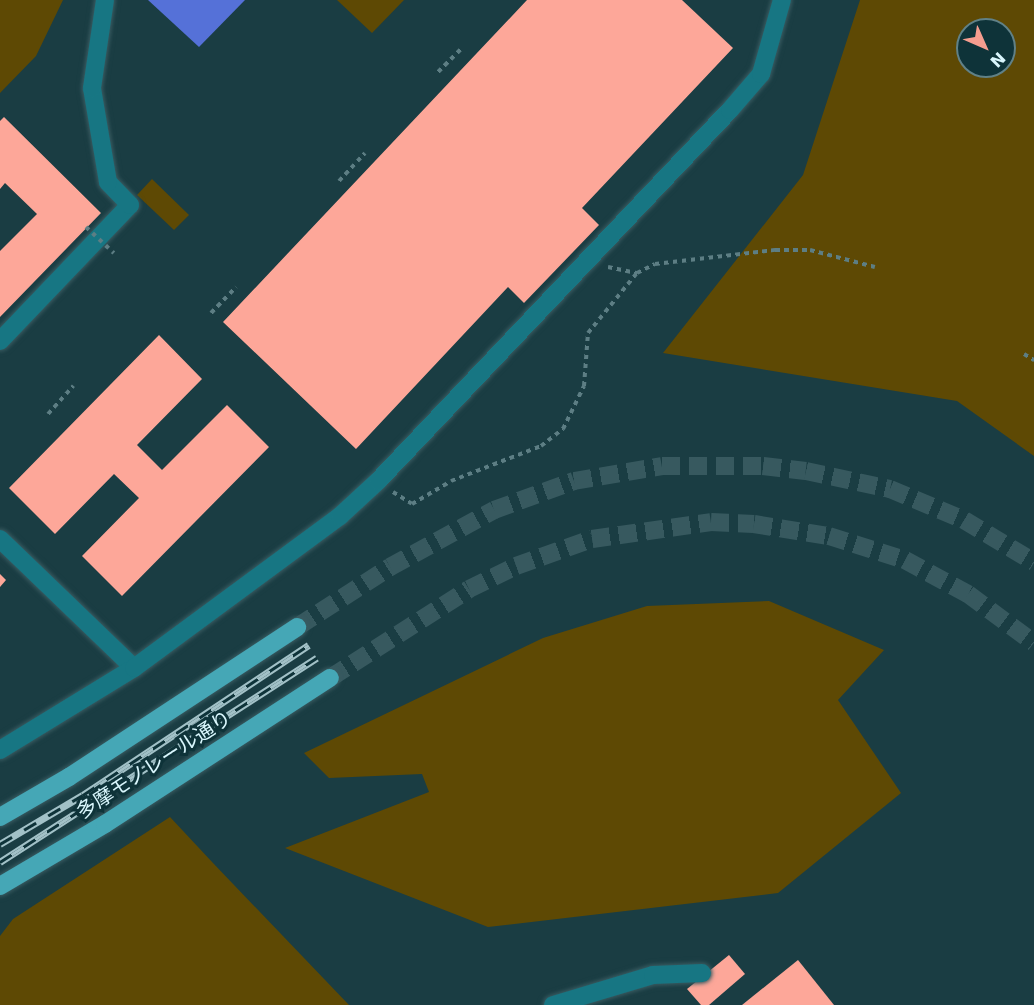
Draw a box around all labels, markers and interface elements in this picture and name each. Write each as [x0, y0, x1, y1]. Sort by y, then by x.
north arrow [956, 18, 1016, 78]
text: N [986, 48, 1009, 71]
street label: 多摩モノレール通り [72, 706, 236, 824]

